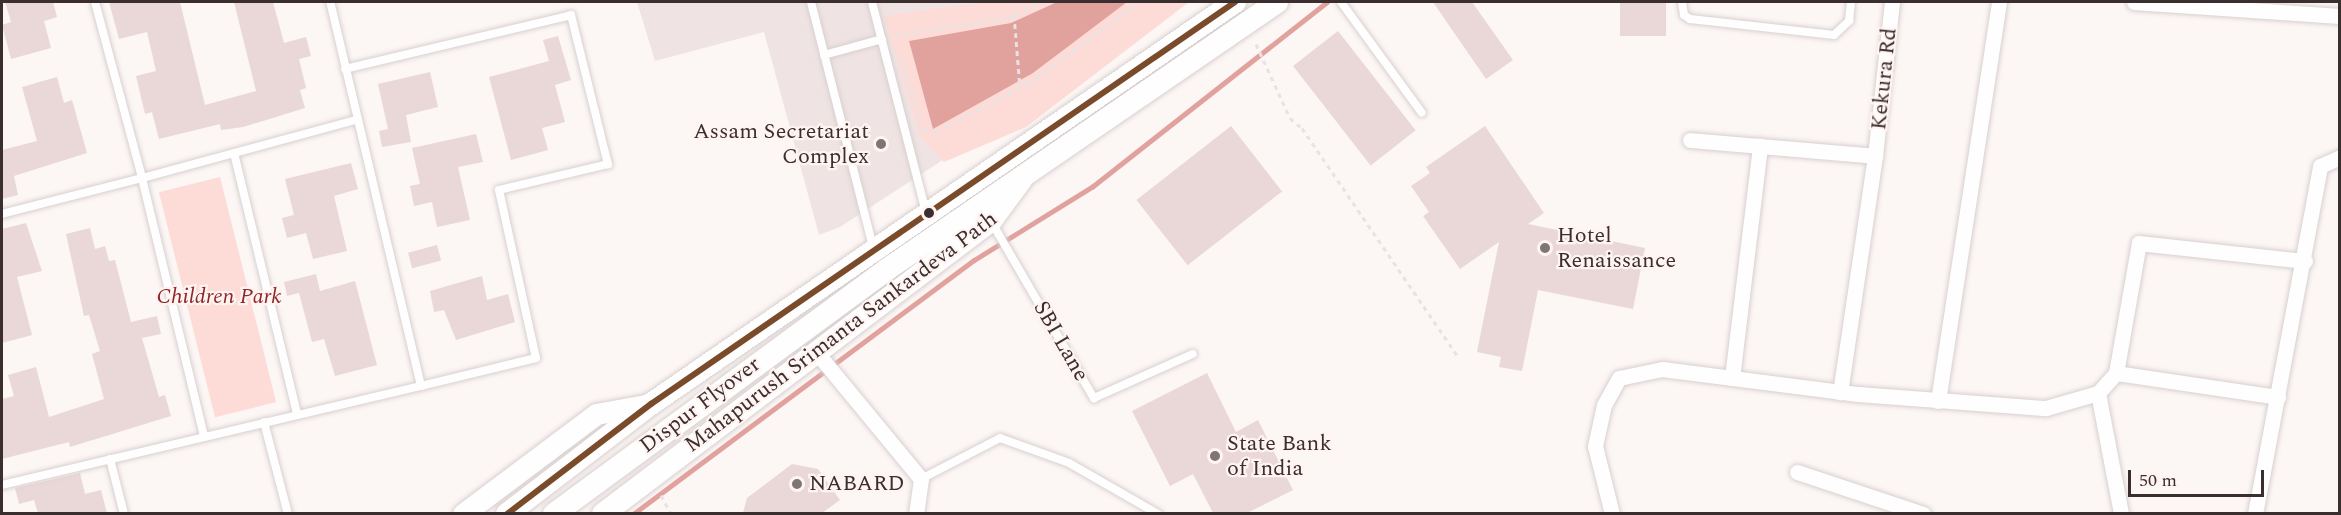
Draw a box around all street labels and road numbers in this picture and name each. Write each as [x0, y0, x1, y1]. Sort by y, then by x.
street label: Kekura Rd [1866, 27, 1902, 131]
street label: Mahapurush Srimanta Sankardeva Path [680, 206, 1002, 458]
street label: SBI Lane [1027, 296, 1095, 386]
street label: Dispur Flyover [634, 351, 766, 459]

